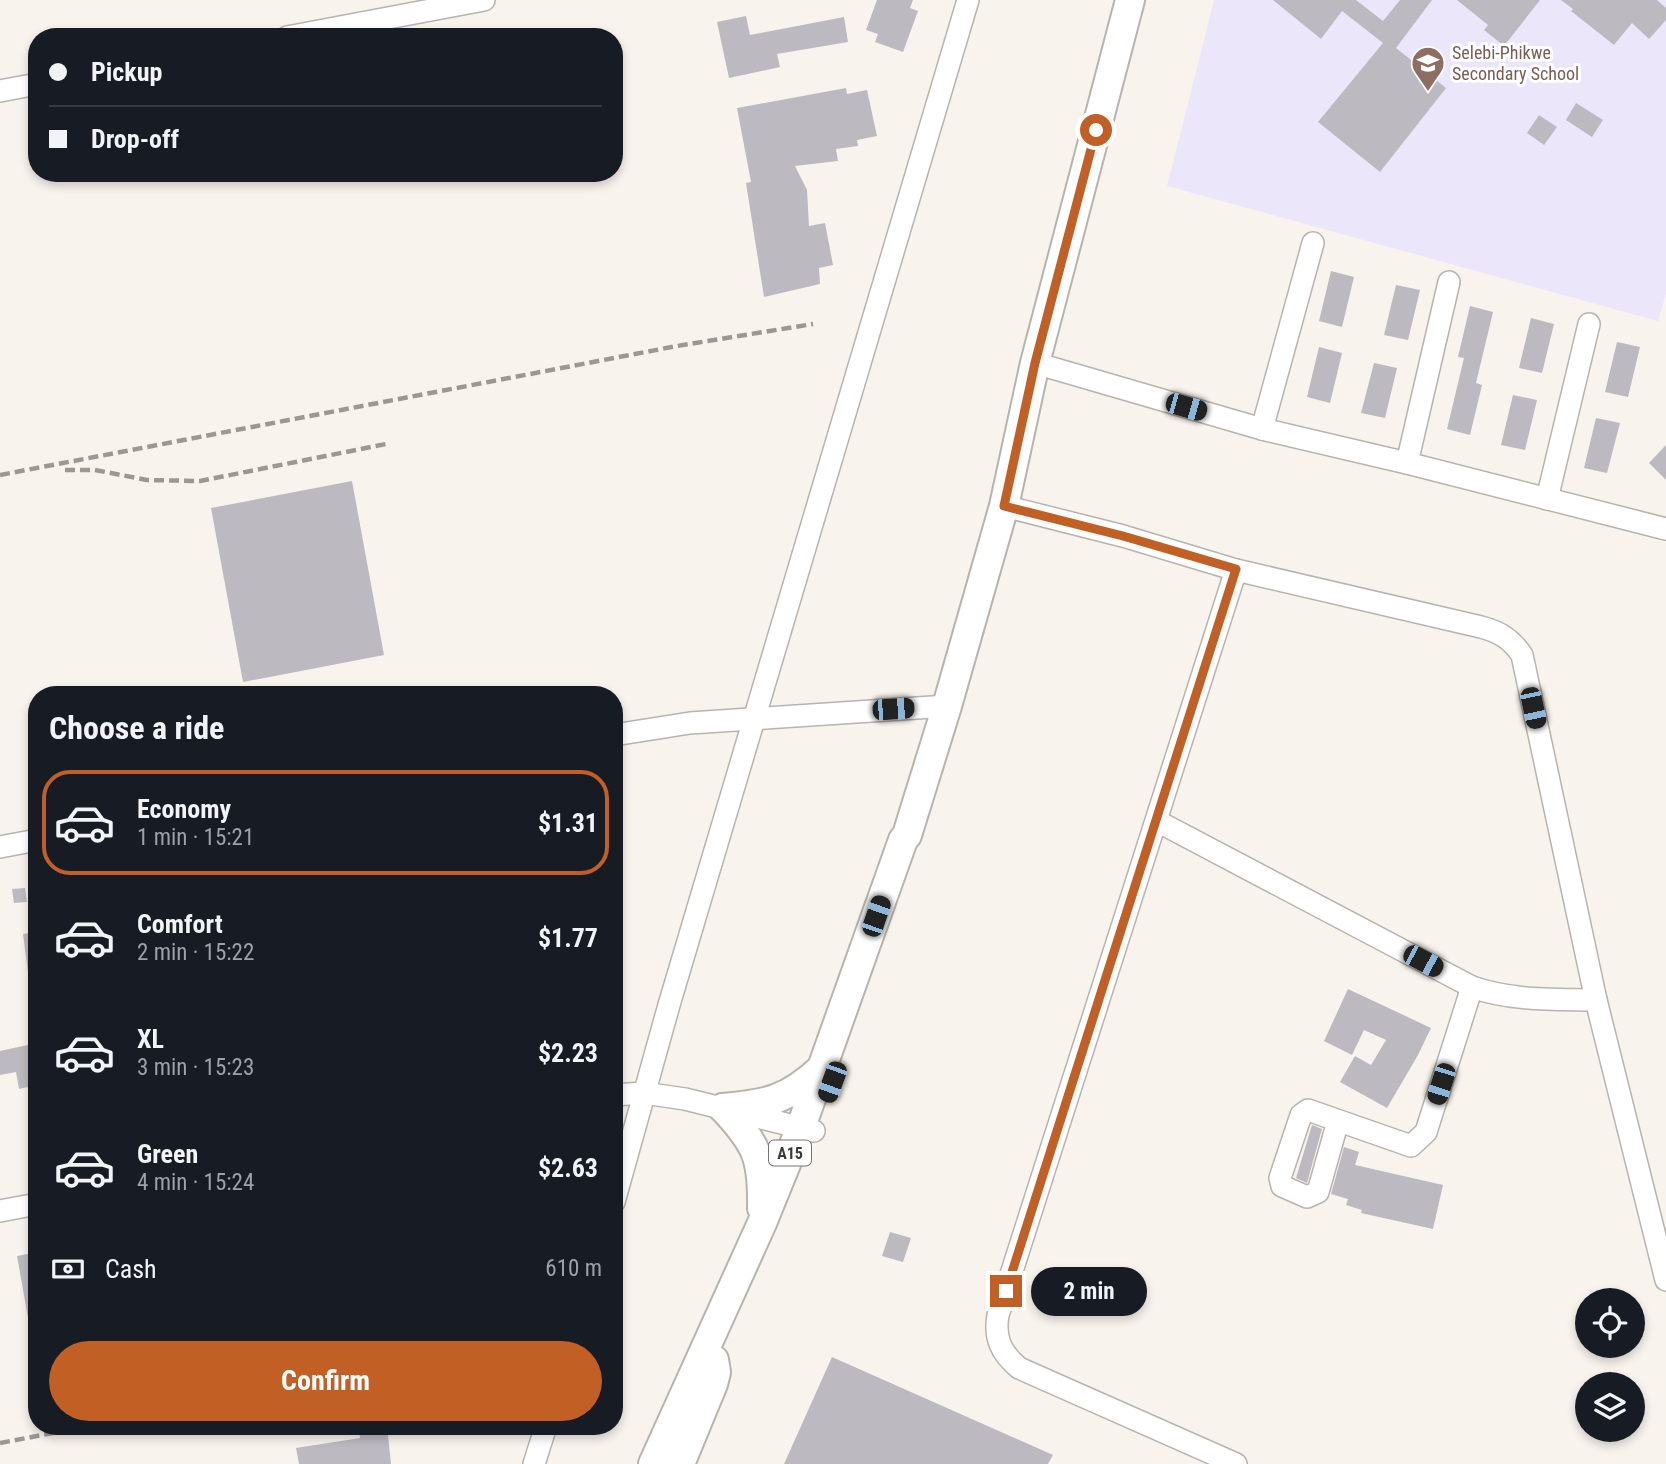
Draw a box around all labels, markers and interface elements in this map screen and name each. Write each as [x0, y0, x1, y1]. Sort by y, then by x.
place label: Selebi-Phikwe Secondary School [1452, 42, 1579, 84]
school or university icon: Selebi-Phikwe Secondary School [1409, 44, 1447, 93]
text: Pickup [91, 57, 162, 87]
route start [1080, 114, 1112, 146]
text: Drop-off [91, 124, 179, 154]
car [1163, 391, 1210, 423]
car [1519, 685, 1548, 731]
car [872, 697, 915, 721]
text: Choose a ride [49, 709, 224, 747]
icon: car [53, 791, 116, 854]
text: Economy [137, 794, 231, 824]
text: $1.31 [538, 808, 598, 838]
text: 1 min · 15:21 [137, 824, 254, 851]
car [860, 893, 893, 939]
icon: car [53, 906, 116, 969]
text: Comfort [137, 909, 223, 939]
text: $1.77 [538, 923, 598, 953]
text: 2 min · 15:22 [137, 939, 254, 966]
car [1400, 942, 1447, 980]
icon: car [53, 1021, 116, 1084]
text: XL [137, 1024, 164, 1054]
text: $2.23 [538, 1038, 598, 1068]
text: 3 min · 15:23 [137, 1054, 254, 1081]
car [815, 1059, 850, 1105]
car [1425, 1061, 1458, 1107]
icon: car [53, 1136, 116, 1199]
text: Green [137, 1139, 198, 1169]
road number: A15 [769, 1140, 811, 1166]
text: $2.63 [538, 1153, 598, 1183]
text: 4 min · 15:24 [137, 1169, 254, 1196]
icon: cash [49, 1250, 87, 1288]
text: Cash [105, 1254, 157, 1284]
text: 610 m [545, 1255, 602, 1282]
callout: 2 min [1030, 1266, 1146, 1316]
route end [990, 1275, 1022, 1307]
text: 2 min [1063, 1278, 1115, 1305]
map controls [1575, 1288, 1645, 1442]
button: locate [1575, 1288, 1645, 1358]
button: Confirm [49, 1341, 602, 1421]
button: layers [1575, 1372, 1645, 1442]

